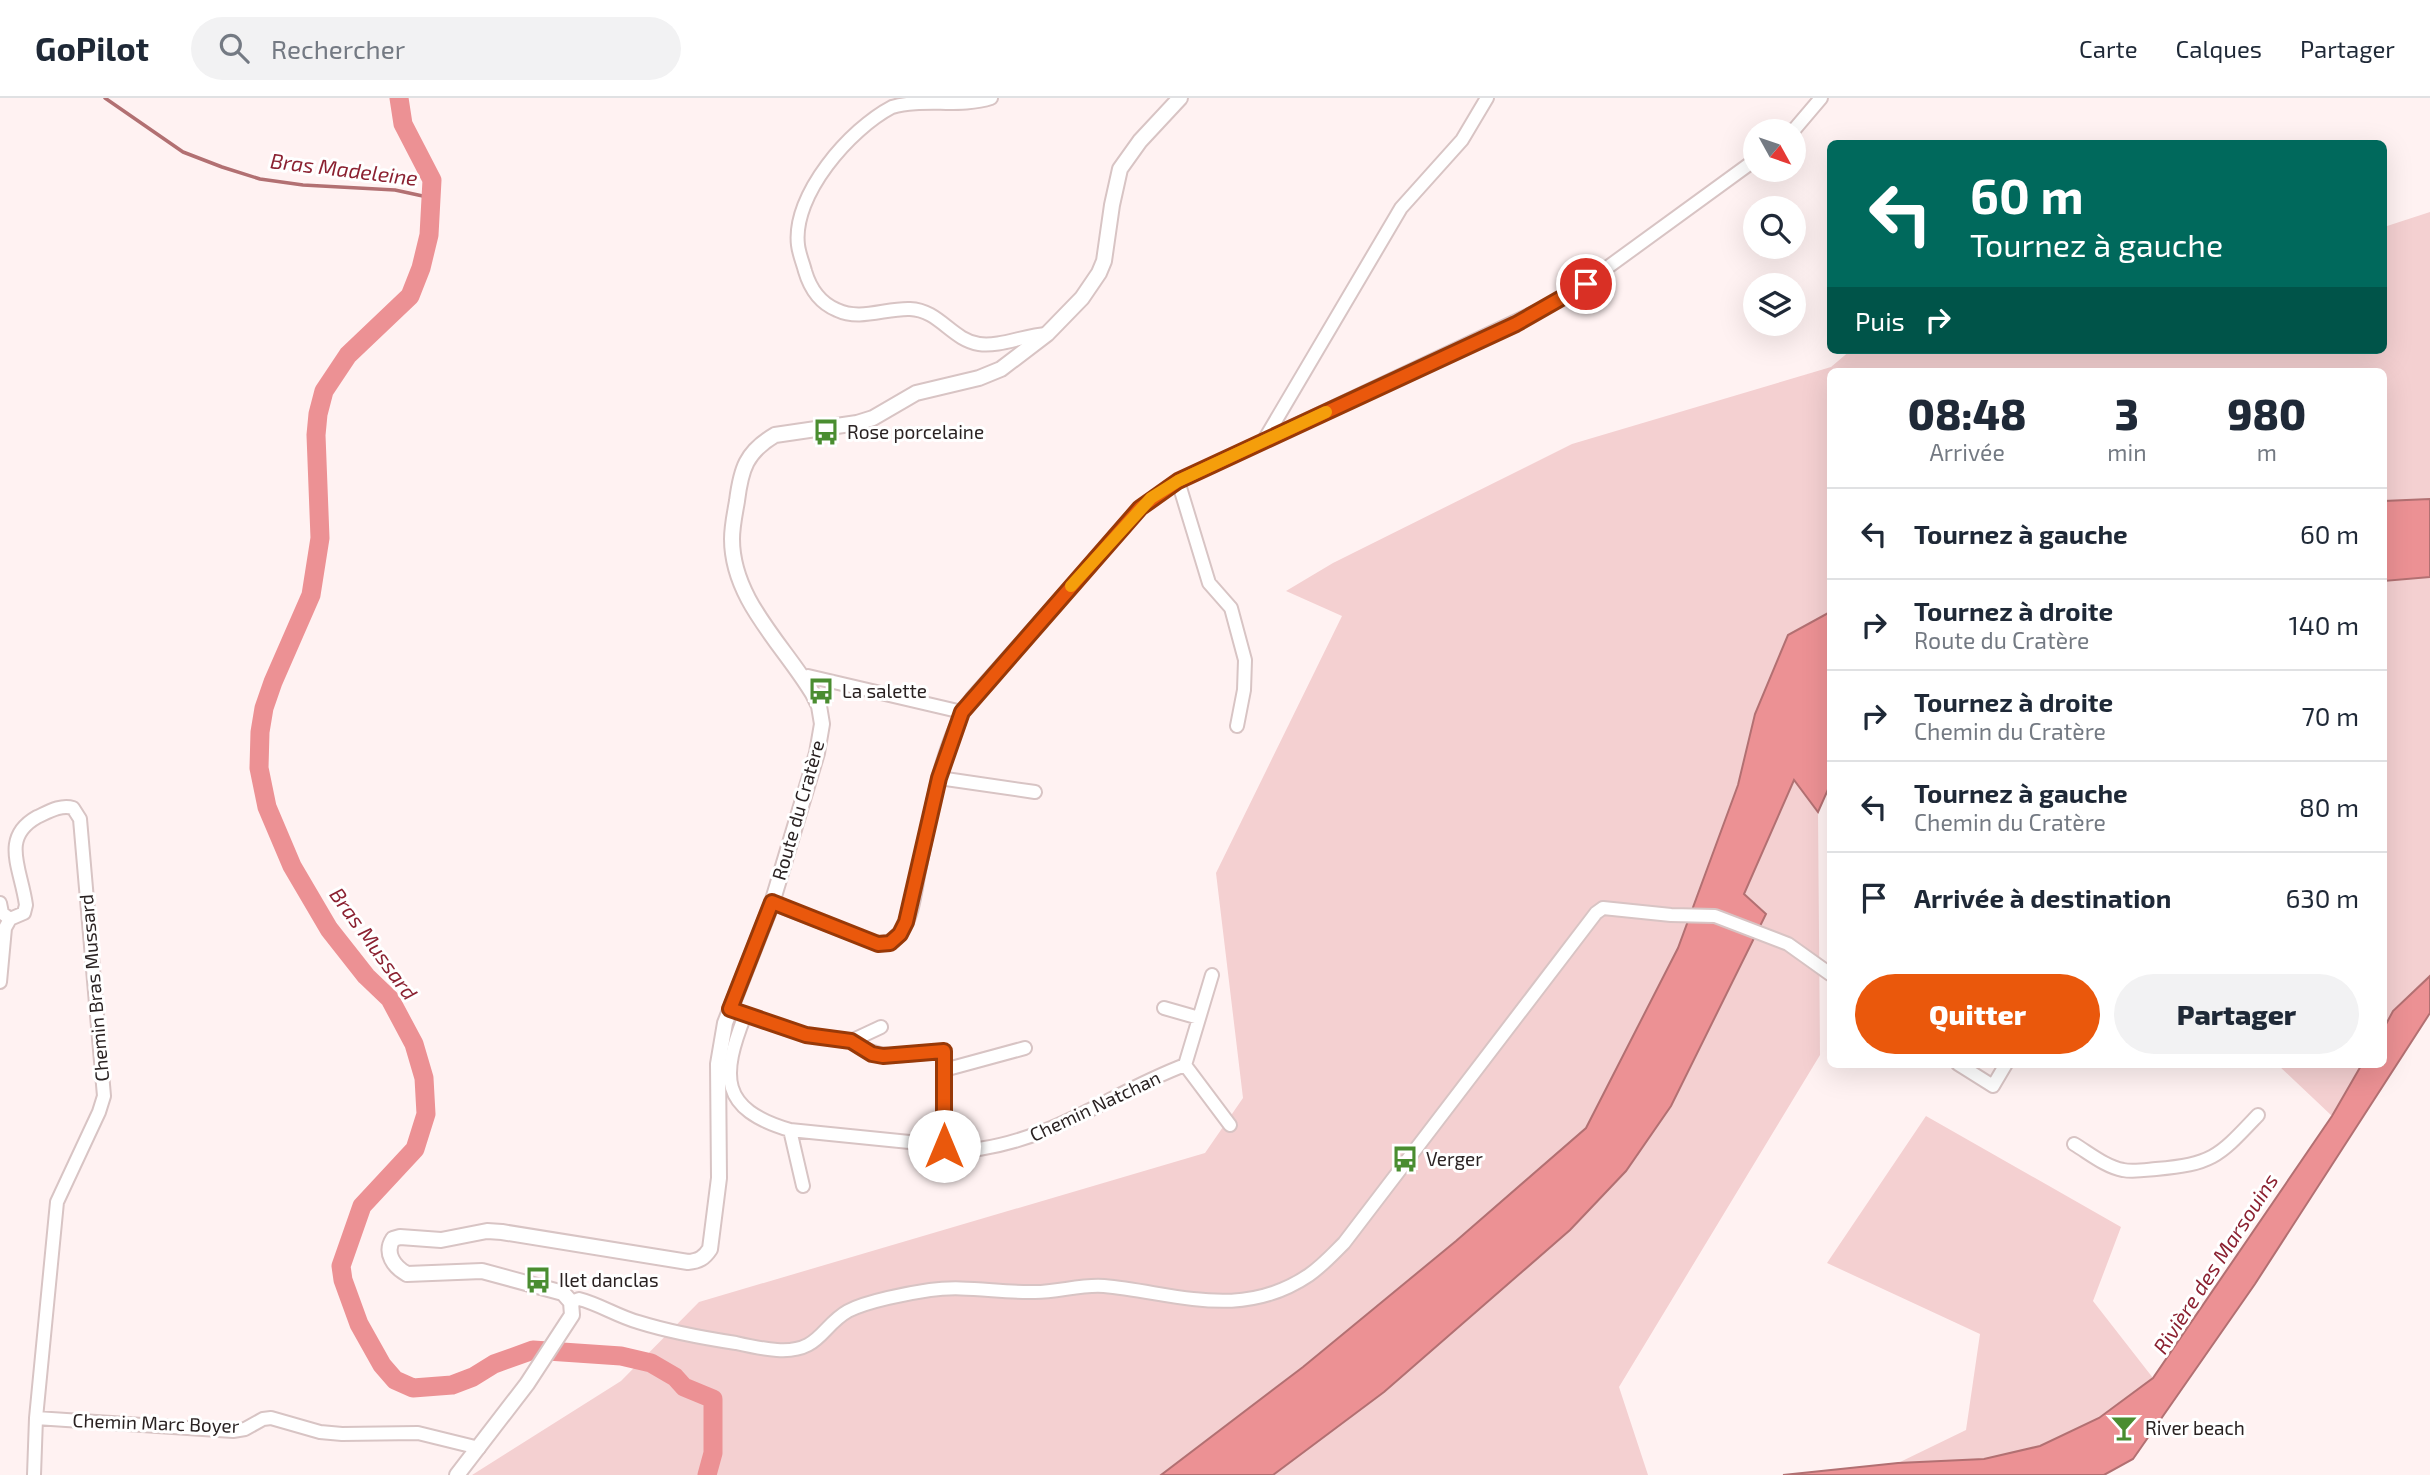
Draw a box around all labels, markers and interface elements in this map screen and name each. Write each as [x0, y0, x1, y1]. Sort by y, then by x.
search box [191, 17, 681, 80]
text: GoPilot [35, 28, 149, 68]
icon: search [215, 29, 253, 67]
text: Rechercher [271, 33, 405, 64]
text: Carte [2079, 34, 2138, 63]
text: Calques [2176, 34, 2262, 63]
text: Partager [2300, 34, 2395, 63]
north arrow [1743, 119, 1806, 182]
map controls [1743, 119, 1806, 336]
water label: Bras Madeleine [269, 147, 419, 190]
text: 60 m [1970, 165, 2084, 224]
icon: left [1855, 168, 1946, 259]
button: search [1743, 196, 1806, 259]
text: Tournez à gauche [1970, 225, 2223, 263]
pin [1556, 254, 1616, 314]
icon: arrive [1567, 265, 1605, 303]
button: layers [1743, 273, 1806, 336]
icon: right [1919, 301, 1957, 339]
text: Puis [1855, 305, 1905, 336]
text: 08:48 [1908, 388, 2027, 438]
text: 3 [2115, 388, 2139, 438]
text: 980 [2227, 388, 2306, 438]
bus stop icon: Rose porcelaine [811, 417, 841, 447]
place label: Rose porcelaine [847, 420, 984, 443]
text: Arrivée [1930, 438, 2005, 466]
text: min [2107, 438, 2147, 466]
text: m [2257, 438, 2277, 466]
icon: left [1855, 515, 1893, 553]
text: Tournez à gauche [1914, 518, 2128, 549]
text: 60 m [2300, 518, 2359, 549]
text: Tournez à droite [1914, 595, 2113, 626]
icon: right [1855, 606, 1893, 644]
text: 140 m [2288, 609, 2359, 640]
text: Route du Cratère [1914, 626, 2089, 654]
bus stop icon: La salette [806, 676, 836, 706]
place label: La salette [842, 679, 927, 702]
text: Tournez à droite [1914, 686, 2113, 717]
icon: right [1855, 697, 1893, 735]
text: 70 m [2301, 700, 2359, 731]
text: Chemin du Cratère [1914, 717, 2106, 745]
street label: Route du Cratère [767, 737, 829, 883]
text: Tournez à gauche [1914, 777, 2128, 808]
icon: left [1855, 788, 1893, 826]
text: 80 m [2299, 791, 2359, 822]
text: Chemin du Cratère [1914, 808, 2106, 836]
icon: arrive [1855, 879, 1893, 917]
water label: Bras Mussard [325, 882, 423, 1004]
text: Arrivée à destination [1914, 882, 2171, 913]
text: 630 m [2285, 882, 2359, 913]
street label: Chemin Bras Mussard [74, 893, 113, 1083]
button: Quitter [1855, 974, 2100, 1054]
button: Partager [2114, 974, 2359, 1054]
street label: Chemin Natchan [1026, 1065, 1164, 1146]
position arrow [907, 1109, 981, 1183]
bus stop icon: Verger [1390, 1144, 1420, 1174]
place label: Verger [1426, 1147, 1483, 1170]
water label: Rivière des Marsouins [2147, 1168, 2282, 1358]
bus stop icon: Ilet danclas [523, 1265, 553, 1295]
place label: Ilet danclas [559, 1268, 659, 1291]
street label: Chemin Marc Boyer [72, 1408, 240, 1437]
bar icon: River beach [2109, 1413, 2139, 1443]
place label: River beach [2145, 1416, 2245, 1439]

